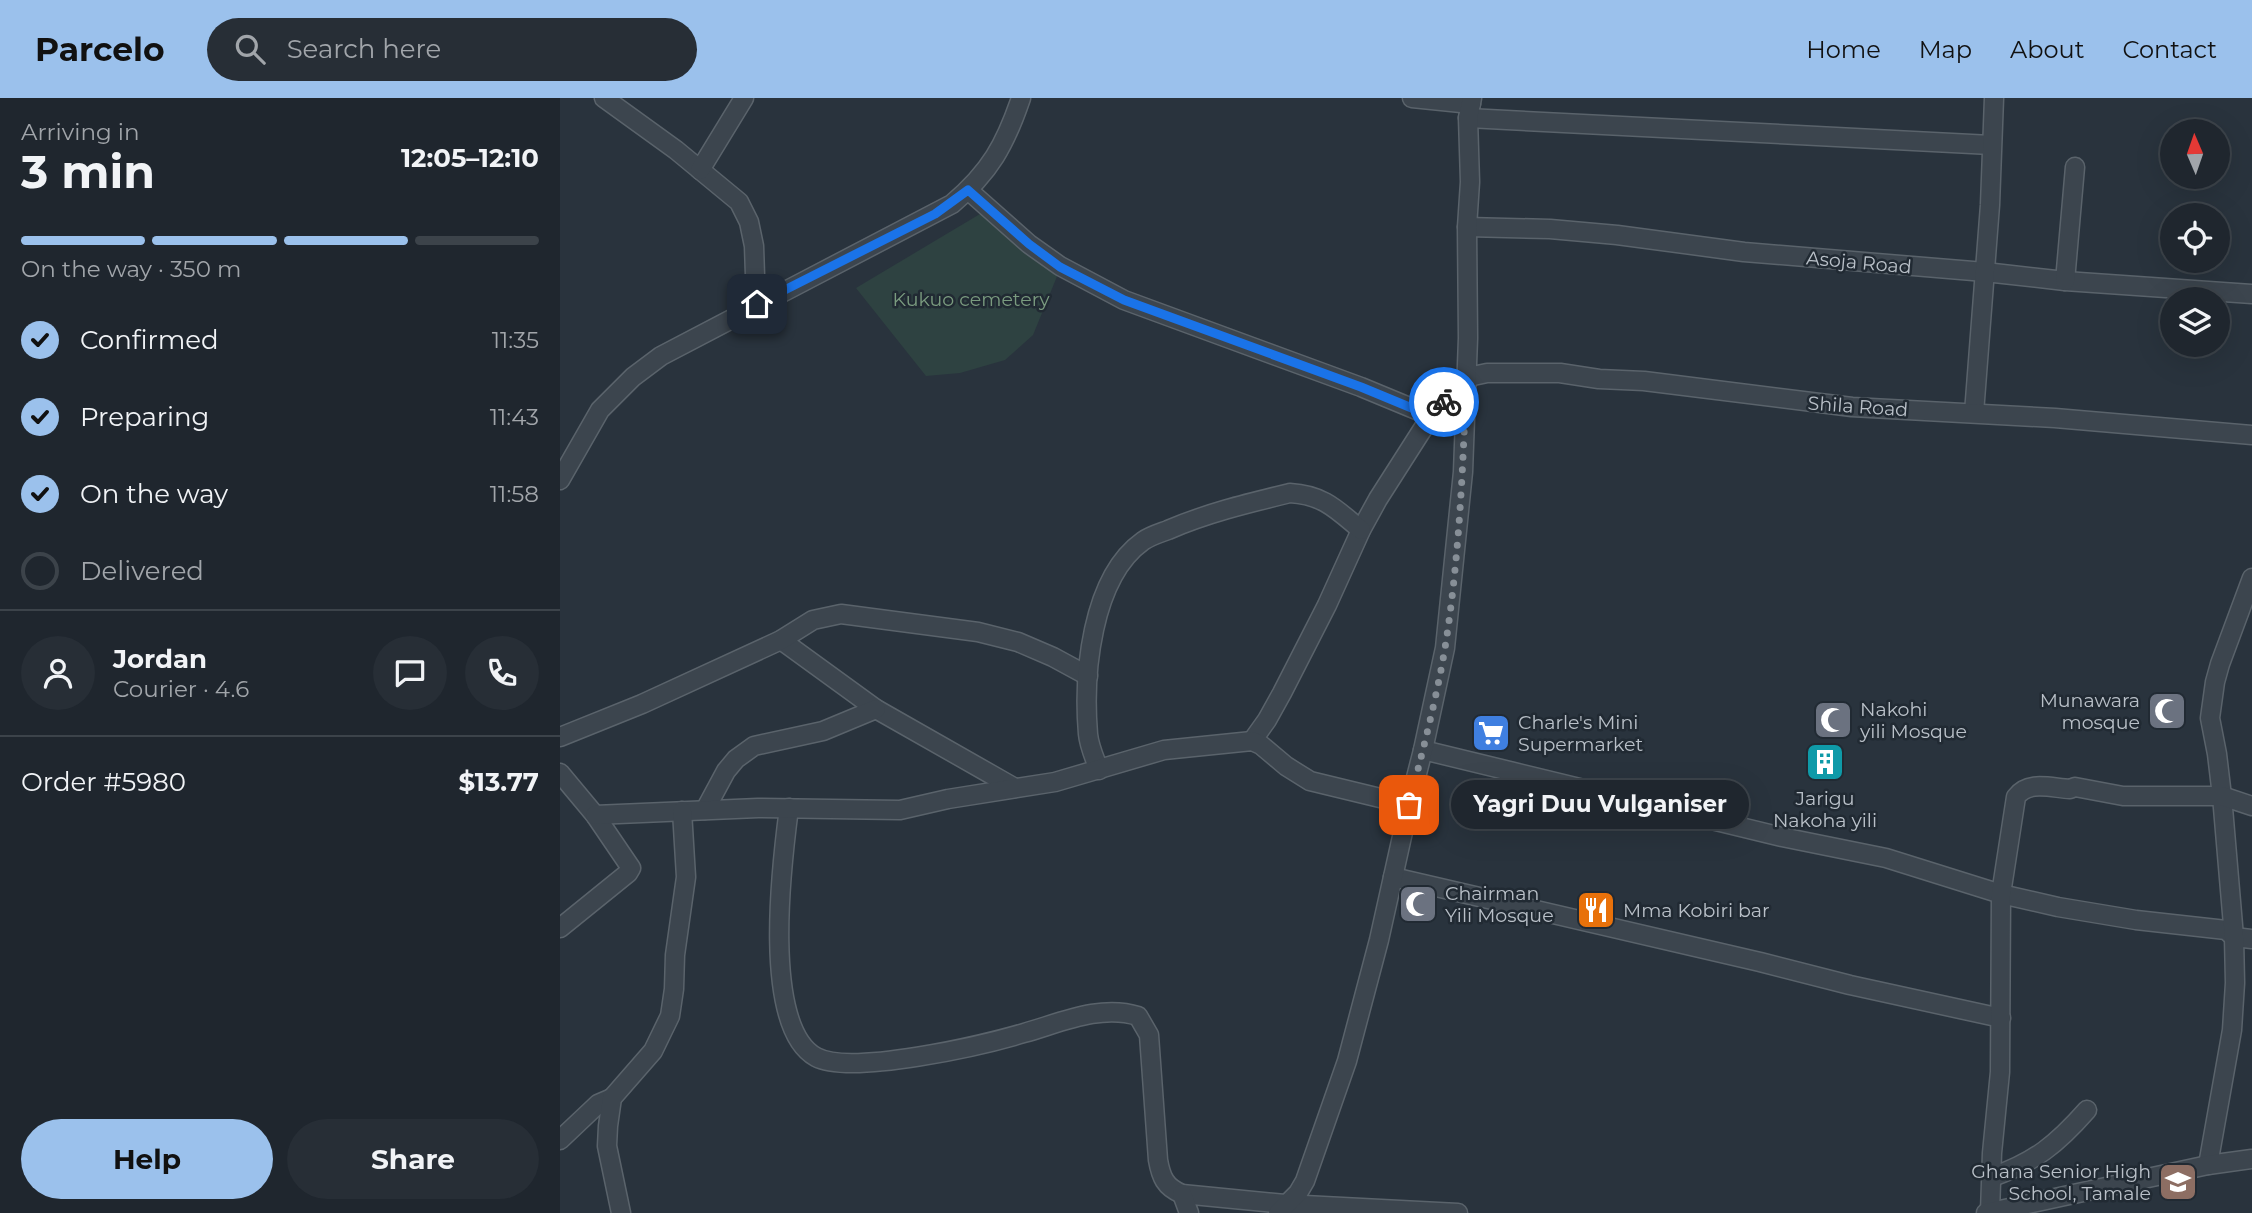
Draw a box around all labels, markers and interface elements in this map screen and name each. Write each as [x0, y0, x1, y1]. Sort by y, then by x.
search box [207, 18, 697, 81]
text: Parcelo [35, 29, 165, 69]
icon: search [231, 30, 269, 68]
text: Search here [287, 33, 441, 65]
text: Home [1806, 35, 1881, 64]
text: Map [1919, 35, 1972, 64]
text: About [2010, 35, 2084, 64]
text: Contact [2122, 35, 2217, 64]
text: Arriving in [21, 118, 140, 146]
north arrow [2160, 119, 2230, 189]
map controls [2160, 119, 2230, 357]
text: 12:05–12:10 [401, 142, 539, 174]
text: 3 min [21, 143, 155, 200]
button: locate [2160, 203, 2230, 273]
street label: Asoja Road [1805, 246, 1913, 279]
text: On the way · 350 m [21, 255, 241, 283]
pin [727, 274, 787, 334]
icon: home [738, 285, 776, 323]
button: layers [2160, 287, 2230, 357]
park label: Kukuo cemetery [892, 288, 1050, 311]
icon: check [21, 321, 59, 359]
text: Confirmed [80, 324, 219, 356]
text: 11:35 [492, 326, 539, 354]
courier [1409, 367, 1479, 437]
icon: bike [1425, 383, 1463, 421]
street label: Shila Road [1807, 392, 1909, 421]
icon: check [21, 398, 59, 436]
text: Preparing [80, 401, 209, 433]
text: 11:43 [490, 403, 539, 431]
icon: check [21, 475, 59, 513]
text: On the way [80, 478, 228, 510]
text: 11:58 [490, 480, 539, 508]
text: Delivered [80, 555, 204, 587]
button: person [21, 636, 95, 710]
button: chat [373, 636, 447, 710]
button: phone [465, 636, 539, 710]
text: Jordan [113, 643, 207, 675]
text: Courier · 4.6 [113, 675, 249, 703]
place label: Munawara mosque [2040, 689, 2140, 734]
mosque icon: Munawara mosque [2146, 690, 2188, 732]
place label: Nakohi yili Mosque [1859, 698, 1967, 743]
mosque icon: Nakohi yili Mosque [1812, 699, 1854, 741]
place label: Charle's Mini Supermarket [1518, 711, 1644, 756]
supermarket icon: Charle's Mini Supermarket [1470, 712, 1512, 754]
building icon: Jarigu Nakoha yili [1804, 741, 1846, 783]
text: Order #5980 [21, 766, 186, 798]
text: $13.77 [458, 766, 539, 798]
pin [1379, 775, 1439, 835]
callout: Yagri Duu Vulganiser [1451, 780, 1748, 830]
icon: bag [1390, 786, 1428, 824]
place label: Jarigu Nakoha yili [1773, 787, 1877, 832]
text: Yagri Duu Vulganiser [1473, 790, 1727, 818]
place label: Chairman Yili Mosque [1445, 882, 1554, 927]
mosque icon: Chairman Yili Mosque [1397, 883, 1439, 925]
restaurant icon: Mma Kobiri bar [1575, 889, 1617, 931]
place label: Mma Kobiri bar [1623, 899, 1770, 922]
button: Help [21, 1119, 273, 1199]
button: Share [287, 1119, 539, 1199]
place label: Ghana Senior High School, Tamale [1971, 1160, 2151, 1205]
school or university icon: Ghana Senior High School, Tamale [2157, 1161, 2199, 1203]

